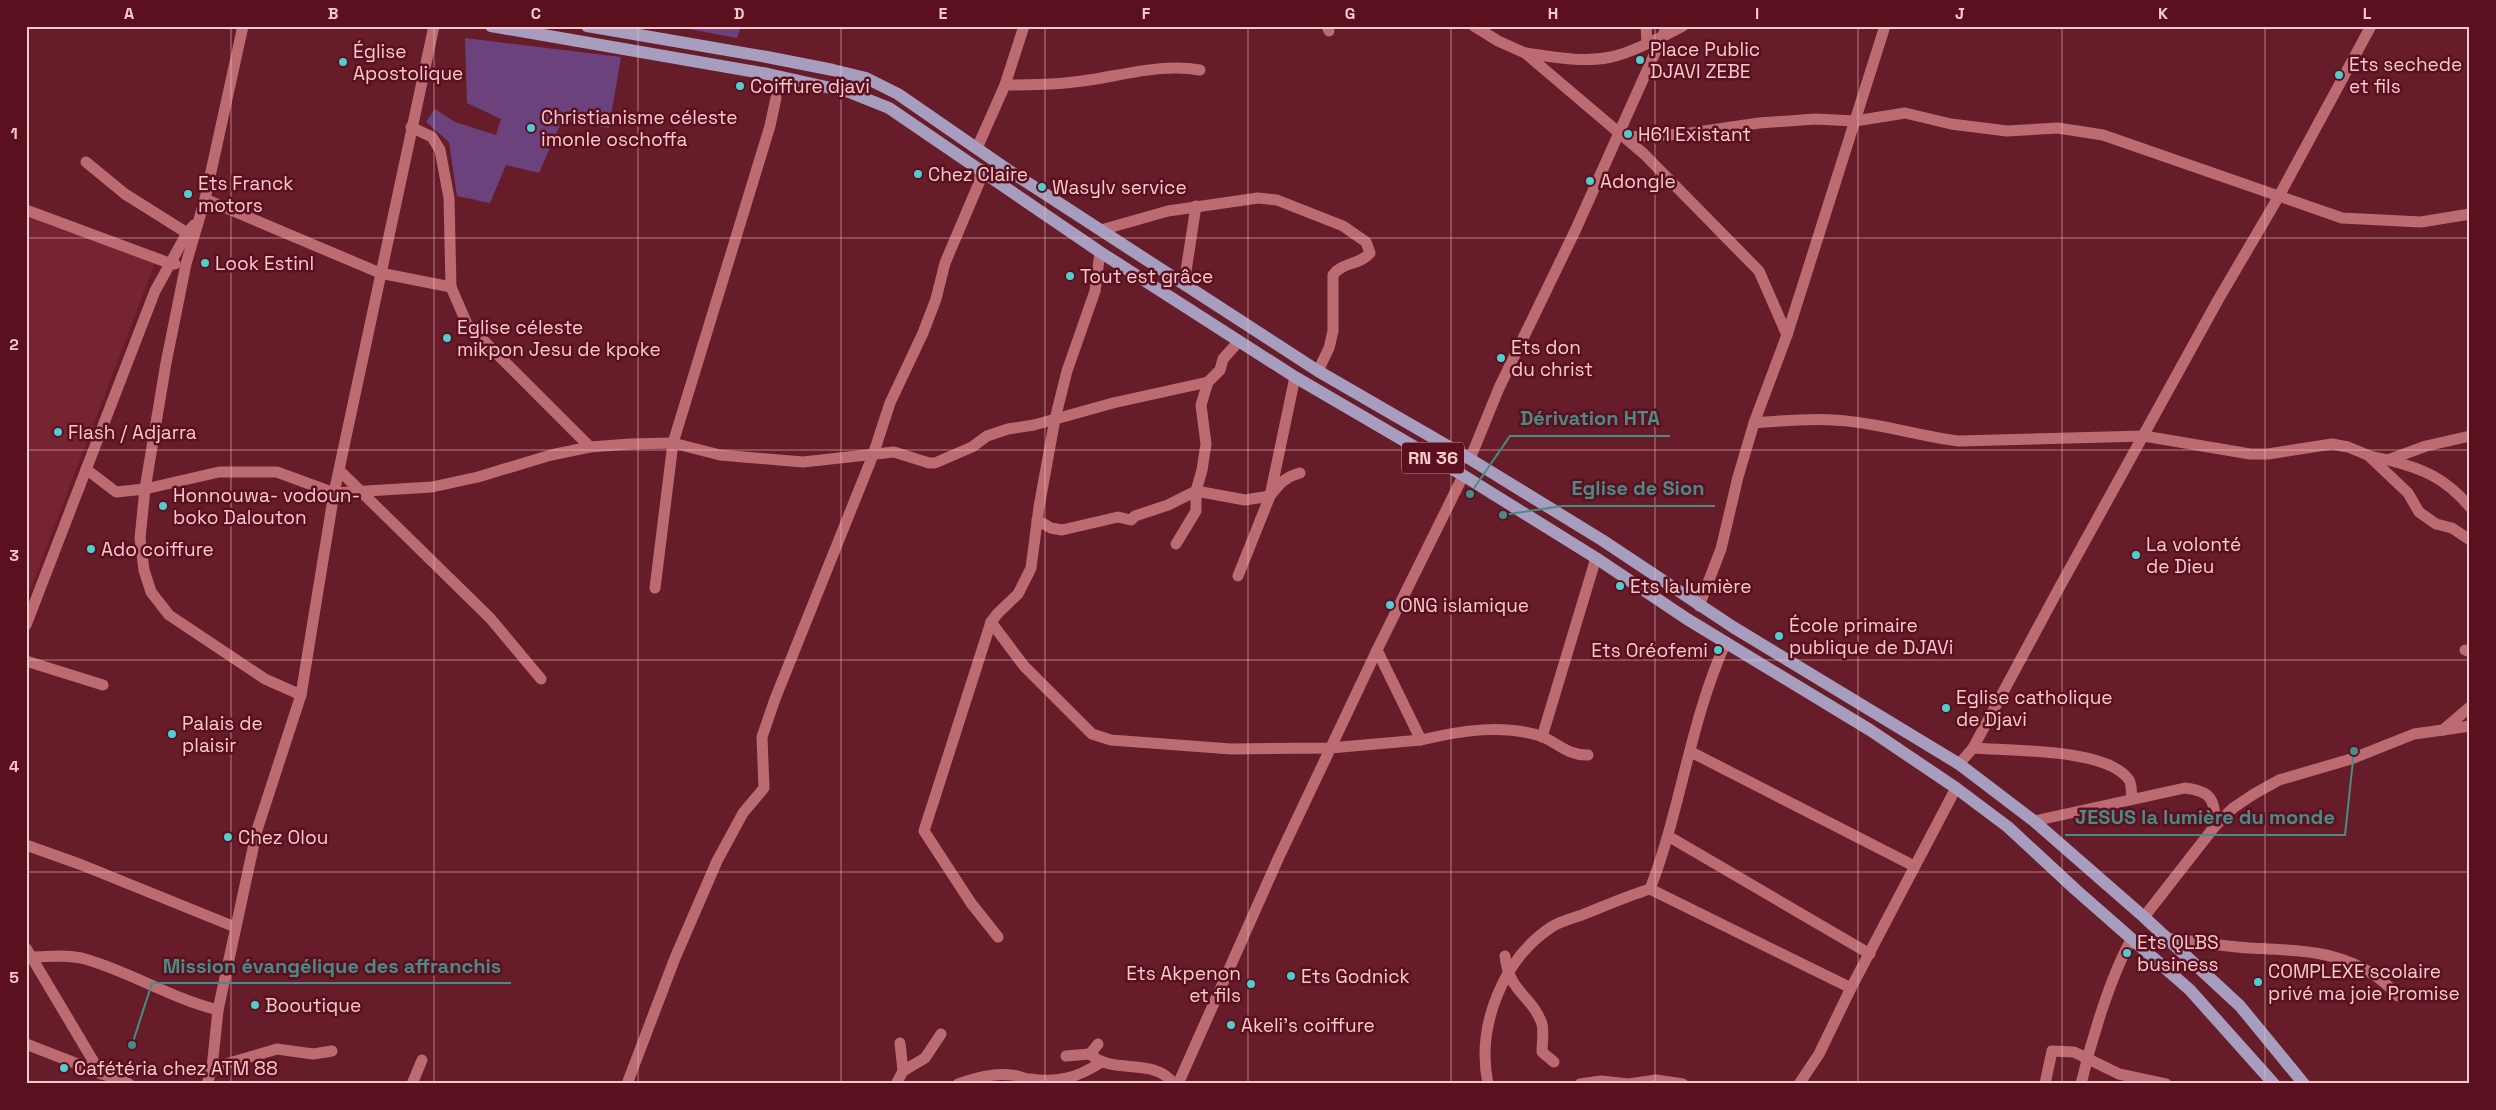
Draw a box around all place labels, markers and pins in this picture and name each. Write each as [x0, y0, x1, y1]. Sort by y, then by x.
place label: Place Public DJAVI ZEBE [1650, 37, 1760, 84]
place label: Église Apostolique [353, 39, 463, 86]
place label: Ets sechede et fils [2349, 52, 2462, 99]
marker: Place Public DJAVI ZEBE [1634, 54, 1646, 66]
marker: Église Apostolique [337, 56, 349, 68]
marker: Ets sechede et fils [2333, 69, 2345, 81]
place label: Coiffure djavi [750, 74, 870, 99]
marker: Coiffure djavi [734, 80, 746, 92]
place label: Christianisme céleste imonle oschoffa [541, 105, 738, 152]
marker: Christianisme céleste imonle oschoffa [525, 122, 537, 134]
place label: H61 Existant [1638, 122, 1751, 147]
marker: H61 Existant [1622, 128, 1634, 140]
place label: Chez Claire [928, 162, 1028, 187]
marker: Chez Claire [912, 168, 924, 180]
place label: Adongle [1600, 169, 1676, 194]
place label: Ets Franck motors [198, 171, 294, 218]
place label: Wasylv service [1052, 175, 1187, 200]
marker: Adongle [1584, 175, 1596, 187]
marker: Wasylv service [1036, 181, 1048, 193]
marker: Ets Franck motors [182, 188, 194, 200]
place label: Look Estinl [215, 251, 314, 276]
marker: Look Estinl [199, 257, 211, 269]
place label: Tout est grâce [1080, 264, 1213, 289]
marker: Tout est grâce [1064, 270, 1076, 282]
place label: Eglise céleste mikpon Jesu de kpoke [457, 315, 661, 362]
marker: Eglise céleste mikpon Jesu de kpoke [441, 332, 453, 344]
place label: Ets don du christ [1511, 335, 1593, 382]
marker: Ets don du christ [1495, 352, 1507, 364]
callout: Dérivation HTA [1510, 401, 1670, 436]
place label: Flash / Adjarra [68, 420, 197, 445]
marker: Flash / Adjarra [52, 426, 64, 438]
callout: Eglise de Sion [1562, 471, 1715, 506]
place label: Honnouwa- vodoun- boko Dalouton [173, 483, 360, 530]
marker: Honnouwa- vodoun- boko Dalouton [157, 500, 169, 512]
place label: La volonté de Dieu [2146, 532, 2241, 579]
place label: Ado coiffure [101, 537, 214, 562]
marker: Ado coiffure [85, 543, 97, 555]
marker: La volonté de Dieu [2130, 549, 2142, 561]
place label: Ets la lumière [1630, 574, 1751, 599]
marker: Ets la lumière [1614, 580, 1626, 592]
place label: ONG islamique [1400, 593, 1529, 618]
marker: ONG islamique [1384, 599, 1396, 611]
place label: École primaire publique de DJAVi [1789, 613, 1953, 660]
marker: École primaire publique de DJAVi [1773, 630, 1785, 642]
place label: Ets Oréofemi [1591, 638, 1708, 663]
marker: Ets Oréofemi [1712, 644, 1724, 656]
place label: Eglise catholique de Djavi [1956, 685, 2113, 732]
marker: Eglise catholique de Djavi [1940, 702, 1952, 714]
place label: Palais de plaisir [182, 711, 263, 758]
marker: Palais de plaisir [166, 728, 178, 740]
callout: JESUS la lumière du monde [2065, 800, 2345, 835]
place label: Chez Olou [238, 825, 328, 850]
marker: Chez Olou [222, 831, 234, 843]
place label: Ets QLBS business [2137, 930, 2219, 977]
marker: Ets QLBS business [2121, 947, 2133, 959]
callout: Mission évangélique des affranchis [152, 948, 511, 983]
place label: COMPLEXE scolaire privé ma joie Promise [2268, 959, 2460, 1006]
place label: Ets Akpenon et fils [1126, 961, 1241, 1008]
place label: Ets Godnick [1301, 964, 1410, 989]
marker: Ets Godnick [1285, 970, 1297, 982]
marker: COMPLEXE scolaire privé ma joie Promise [2252, 976, 2264, 988]
marker: Ets Akpenon et fils [1245, 978, 1257, 990]
place label: Booutique [265, 993, 361, 1018]
marker: Booutique [249, 999, 261, 1011]
place label: Akeli's coiffure [1241, 1013, 1375, 1038]
marker: Akeli's coiffure [1225, 1019, 1237, 1031]
place label: Cafétéria chez ATM 88 [74, 1056, 278, 1081]
marker: Cafétéria chez ATM 88 [58, 1062, 70, 1074]

